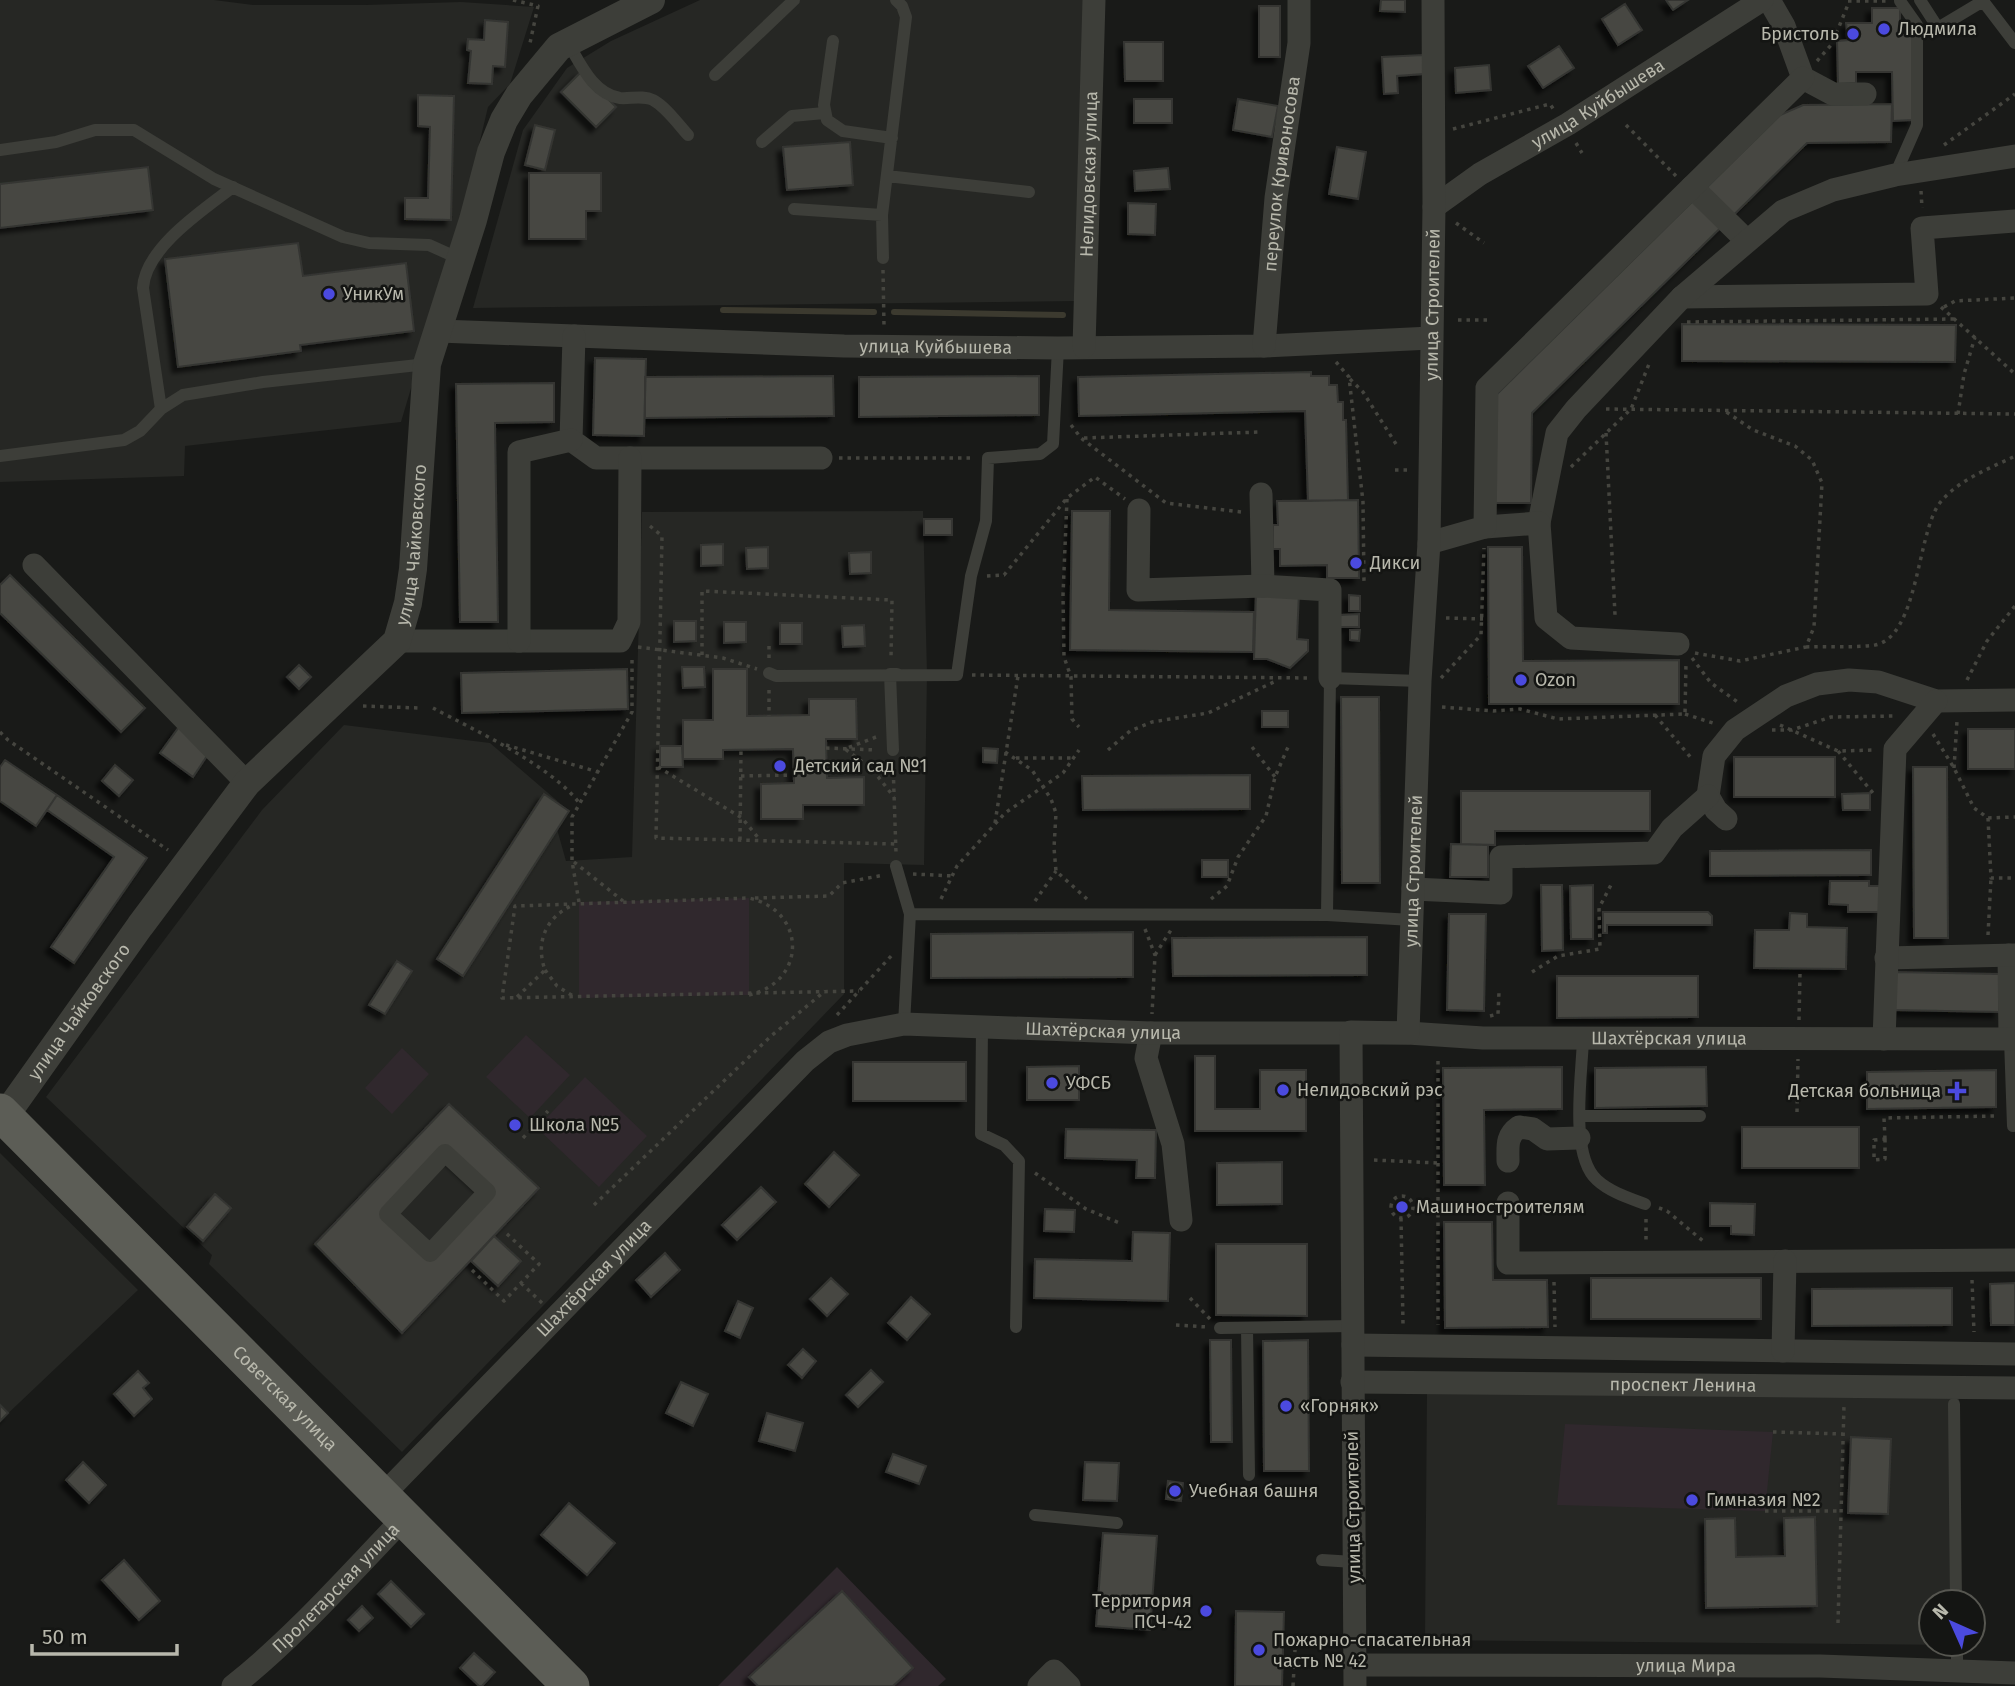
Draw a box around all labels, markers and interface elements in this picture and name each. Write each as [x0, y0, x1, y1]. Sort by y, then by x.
place label: Людмила [1898, 18, 1977, 40]
marker: Людмила [1876, 21, 1892, 37]
place label: Бристоль [1761, 23, 1839, 45]
marker: Бристоль [1845, 26, 1861, 42]
street label: улица Куйбышева [1528, 54, 1669, 153]
street label: переулок Кривоносова [1259, 75, 1305, 273]
street label: Нелидовская улица [1076, 91, 1102, 257]
street label: улица Строителей [1420, 228, 1445, 381]
place label: УникУм [343, 283, 404, 305]
marker: УникУм [321, 286, 337, 302]
street label: улица Куйбышева [859, 335, 1012, 359]
street label: улица Чайковского [391, 463, 431, 628]
place label: Дикси [1369, 552, 1420, 574]
marker: Дикси [1348, 555, 1364, 571]
place label: Ozon [1535, 669, 1576, 691]
marker: Ozon [1513, 672, 1529, 688]
place label: Детский сад №1 [793, 755, 927, 777]
marker: Детский сад №1 [772, 758, 788, 774]
street label: улица Строителей [1400, 794, 1427, 948]
street label: улица Чайковского [23, 939, 135, 1084]
street label: Шахтёрская улица [1025, 1017, 1181, 1044]
street label: Шахтёрская улица [1591, 1027, 1747, 1049]
place label: УФСБ [1066, 1072, 1111, 1094]
marker: УФСБ [1044, 1075, 1060, 1091]
place label: Нелидовский рэс [1297, 1079, 1443, 1101]
place label: Детская больница [1788, 1080, 1941, 1102]
marker: Детская больница [1947, 1081, 1967, 1101]
marker: Нелидовский рэс [1275, 1082, 1291, 1098]
place label: Школа №5 [529, 1114, 619, 1136]
marker: Школа №5 [507, 1117, 523, 1133]
place label: Машиностроителям [1416, 1196, 1585, 1218]
marker: Машиностроителям [1394, 1199, 1410, 1215]
street label: Шахтёрская улица [532, 1215, 656, 1342]
street label: Советская улица [228, 1341, 342, 1456]
street label: проспект Ленина [1609, 1373, 1756, 1397]
place label: «Горняк» [1300, 1395, 1379, 1417]
marker: «Горняк» [1278, 1398, 1294, 1414]
street label: улица Строителей [1341, 1431, 1365, 1583]
place label: Учебная башня [1189, 1480, 1318, 1502]
marker: Учебная башня [1167, 1483, 1183, 1499]
place label: Гимназия №2 [1706, 1489, 1821, 1511]
marker: Гимназия №2 [1684, 1492, 1700, 1508]
street label: Пролетарская улица [268, 1518, 404, 1658]
north arrow [1917, 1588, 1987, 1658]
place label: Территория ПСЧ-42 [1092, 1590, 1192, 1633]
text: N [1928, 1599, 1953, 1624]
marker: Территория ПСЧ-42 [1198, 1603, 1214, 1619]
scale bar [32, 1612, 177, 1656]
text: 50 m [42, 1624, 88, 1650]
place label: Пожарно-спасательная часть № 42 [1273, 1629, 1471, 1672]
marker: Пожарно-спасательная часть № 42 [1251, 1642, 1267, 1658]
street label: улица Мира [1636, 1655, 1736, 1677]

